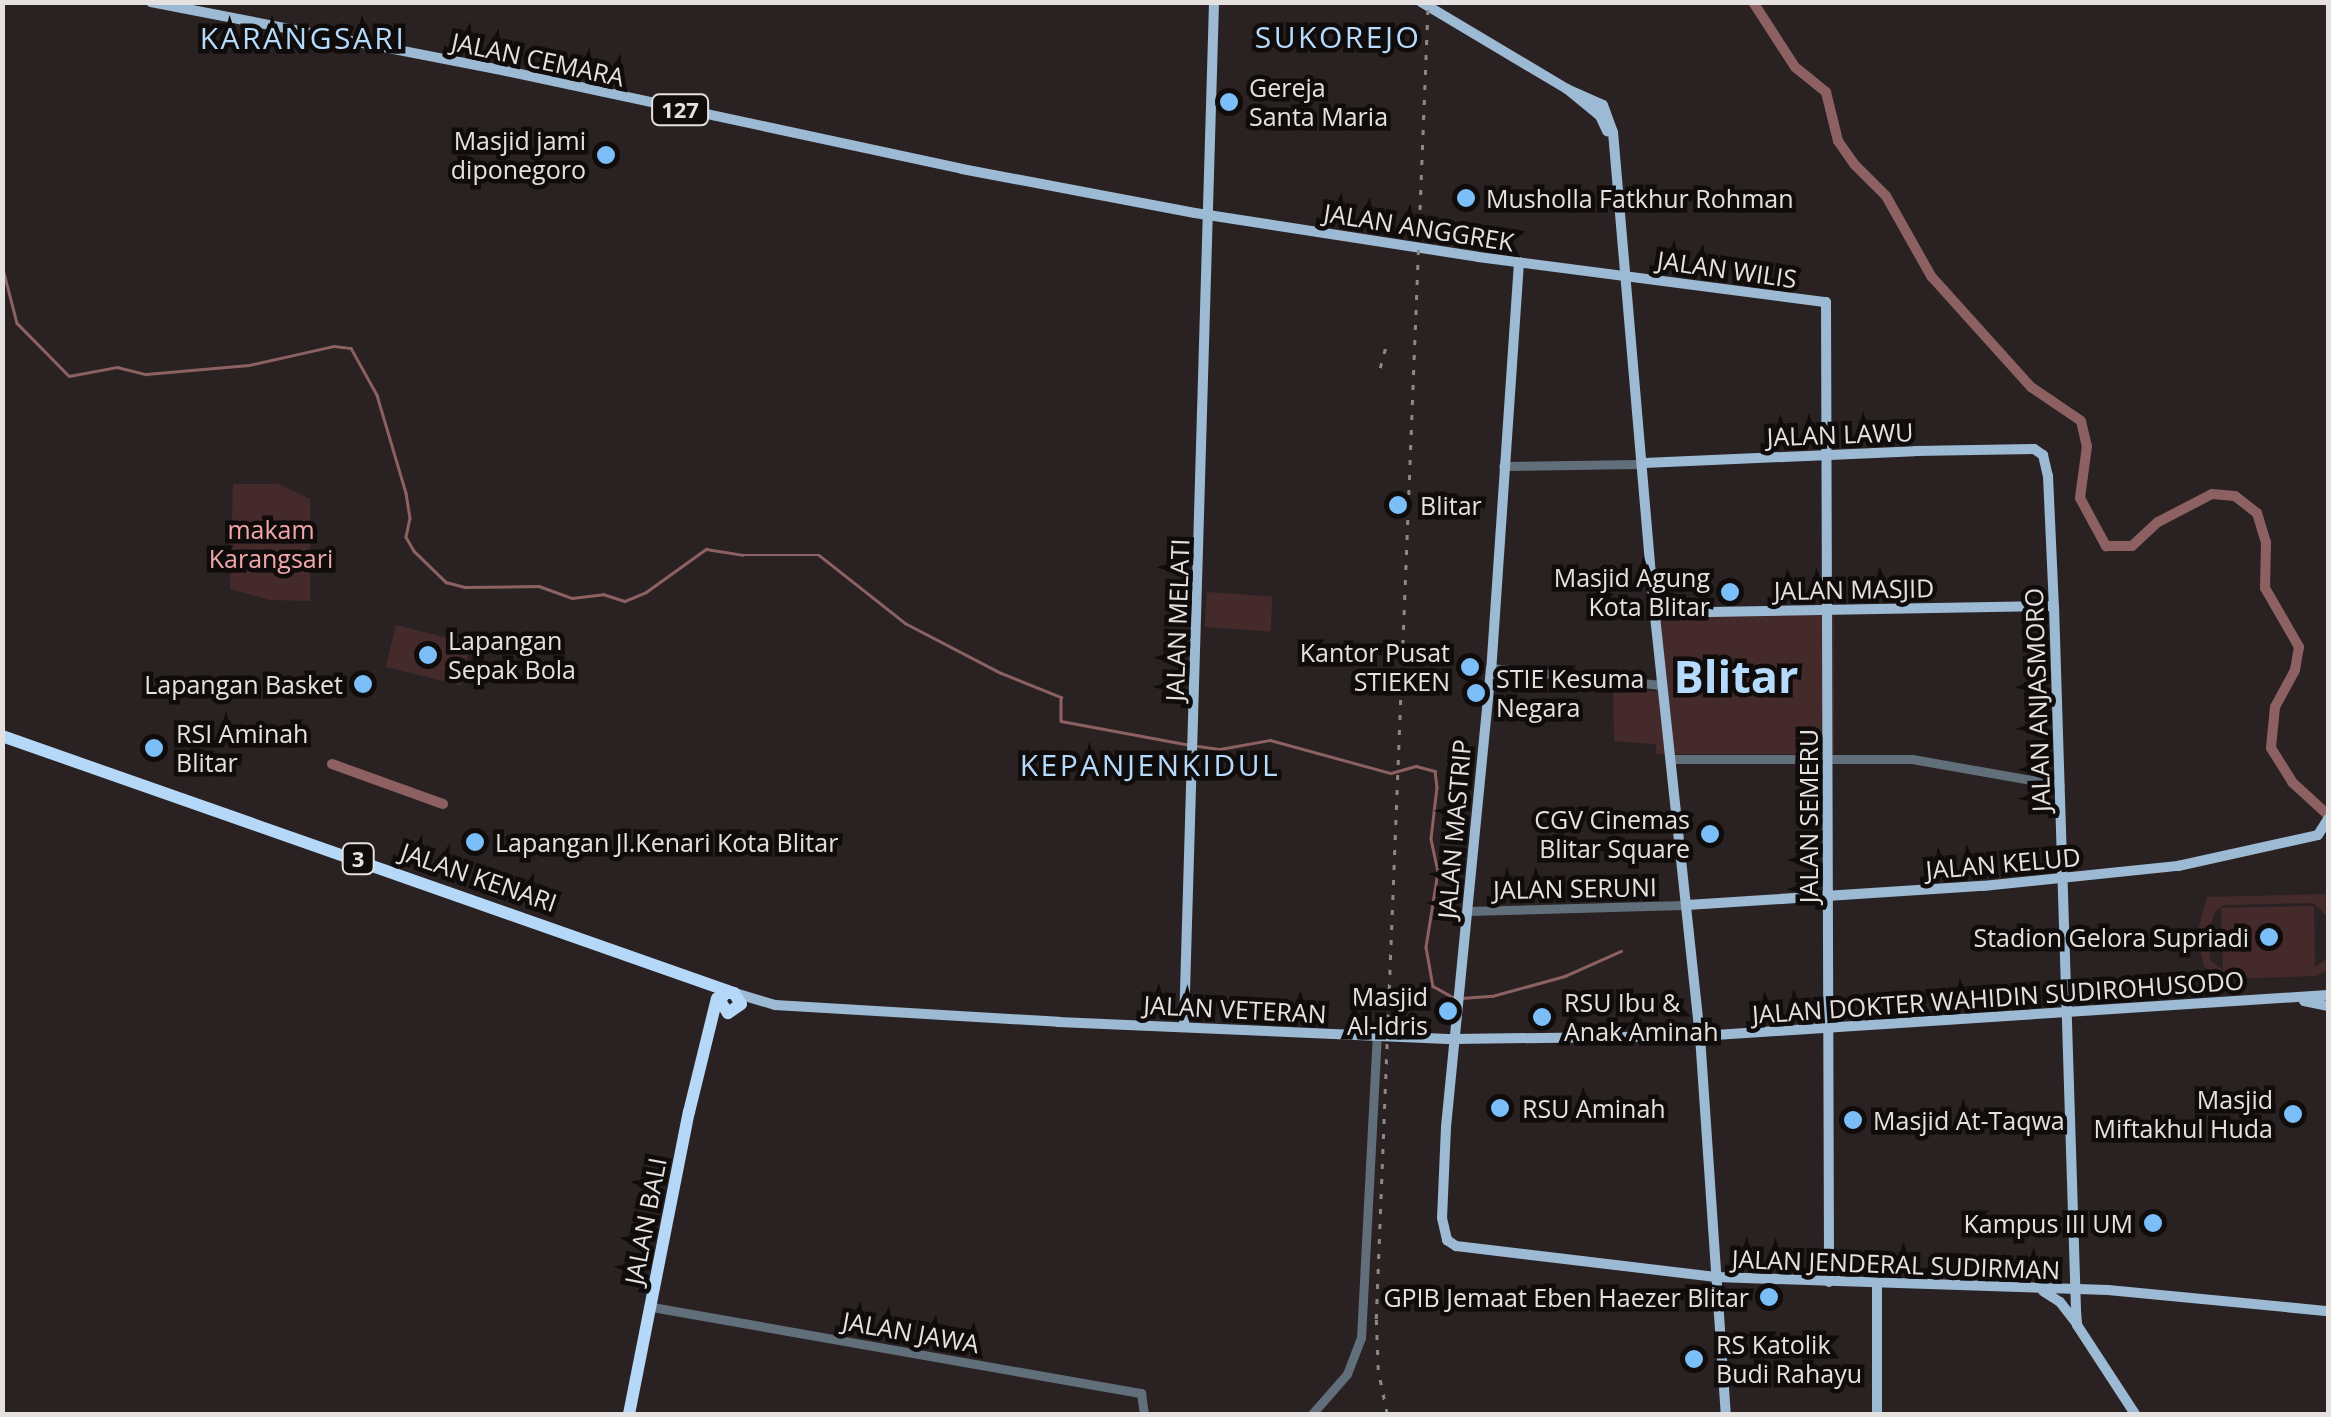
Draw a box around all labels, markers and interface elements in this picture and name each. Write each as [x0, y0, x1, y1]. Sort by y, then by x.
district label: SUKOREJO [1255, 19, 1421, 55]
district label: KARANGSARI [200, 20, 406, 56]
street label: JALAN CEMARA [449, 26, 627, 92]
place label: Gereja Santa Maria [1249, 73, 1388, 132]
marker: Gereja Santa Maria [1218, 91, 1240, 113]
road number: 127 [650, 93, 710, 127]
place label: Masjid jami diponegoro [451, 126, 586, 185]
marker: Masjid jami diponegoro [595, 144, 617, 166]
place label: Musholla Fatkhur Rohman [1486, 183, 1793, 213]
marker: Musholla Fatkhur Rohman [1455, 187, 1477, 209]
street label: JALAN ANGGREK [1322, 197, 1516, 257]
street label: JALAN WILIS [1655, 244, 1799, 294]
street label: JALAN LAWU [1766, 416, 1914, 452]
place label: Blitar [1420, 490, 1482, 520]
marker: Blitar [1385, 492, 1411, 518]
park label: makam Karangsari [209, 515, 333, 574]
street label: JALAN MELATI [1159, 538, 1195, 702]
place label: Masjid Agung Kota Blitar [1554, 563, 1710, 622]
street label: JALAN MASJID [1773, 573, 1935, 605]
marker: Masjid Agung Kota Blitar [1719, 581, 1741, 603]
street label: JALAN ANJASMORO [2018, 587, 2056, 813]
place label: Lapangan Sepak Bola [448, 626, 576, 685]
place label: Kantor Pusat STIEKEN [1300, 638, 1450, 697]
marker: Lapangan Sepak Bola [417, 644, 439, 666]
district label: Blitar [1674, 649, 1798, 703]
marker: Kantor Pusat STIEKEN [1459, 656, 1481, 678]
place label: STIE Kesuma Negara [1496, 664, 1644, 723]
place label: Lapangan Basket [144, 669, 343, 699]
marker: Lapangan Basket [352, 673, 374, 695]
marker: STIE Kesuma Negara [1465, 682, 1487, 704]
place label: RSI Aminah Blitar [176, 719, 308, 778]
street label: JALAN SEMERU [1793, 729, 1823, 903]
marker: RSI Aminah Blitar [141, 735, 167, 761]
street label: JALAN MASTRIP [1431, 738, 1477, 920]
district label: KEPANJENKIDUL [1020, 747, 1280, 783]
place label: CGV Cinemas Blitar Square [1534, 805, 1690, 864]
marker: CGV Cinemas Blitar Square [1699, 823, 1721, 845]
place label: Lapangan Jl.Kenari Kota Blitar [495, 827, 838, 857]
marker: Lapangan Jl.Kenari Kota Blitar [464, 831, 486, 853]
street label: JALAN KENARI [397, 836, 561, 918]
street label: JALAN KELUD [1924, 841, 2082, 885]
road number: 3 [340, 842, 376, 876]
street label: JALAN SERUNI [1493, 872, 1657, 904]
place label: Stadion Gelora Supriadi [1973, 922, 2249, 952]
marker: Stadion Gelora Supriadi [2258, 926, 2280, 948]
street label: JALAN DOKTER WAHIDIN SUDIROHUSODO [1751, 965, 2245, 1029]
place label: Masjid Al-Idris [1347, 982, 1428, 1041]
place label: RSU Ibu & Anak Aminah [1564, 988, 1718, 1047]
street label: JALAN VETERAN [1143, 989, 1327, 1029]
marker: Masjid Al-Idris [1437, 1000, 1459, 1022]
marker: RSU Ibu & Anak Aminah [1529, 1004, 1555, 1030]
place label: Masjid Miftakhul Huda [2093, 1085, 2273, 1144]
place label: RSU Aminah [1522, 1093, 1666, 1123]
marker: RSU Aminah [1487, 1095, 1513, 1121]
marker: Masjid Miftakhul Huda [2282, 1103, 2304, 1125]
place label: Masjid At-Taqwa [1873, 1105, 2065, 1135]
marker: Masjid At-Taqwa [1842, 1109, 1864, 1131]
street label: JALAN BALI [618, 1155, 672, 1287]
place label: Kampus III UM [1963, 1208, 2133, 1238]
marker: Kampus III UM [2142, 1212, 2164, 1234]
street label: JALAN JENDERAL SUDIRMAN [1731, 1243, 2061, 1285]
place label: GPIB Jemaat Eben Haezer Blitar [1383, 1282, 1749, 1312]
marker: GPIB Jemaat Eben Haezer Blitar [1758, 1286, 1780, 1308]
street label: JALAN JAWA [840, 1305, 982, 1359]
place label: RS Katolik Budi Rahayu [1716, 1330, 1862, 1389]
marker: RS Katolik Budi Rahayu [1681, 1346, 1707, 1372]

